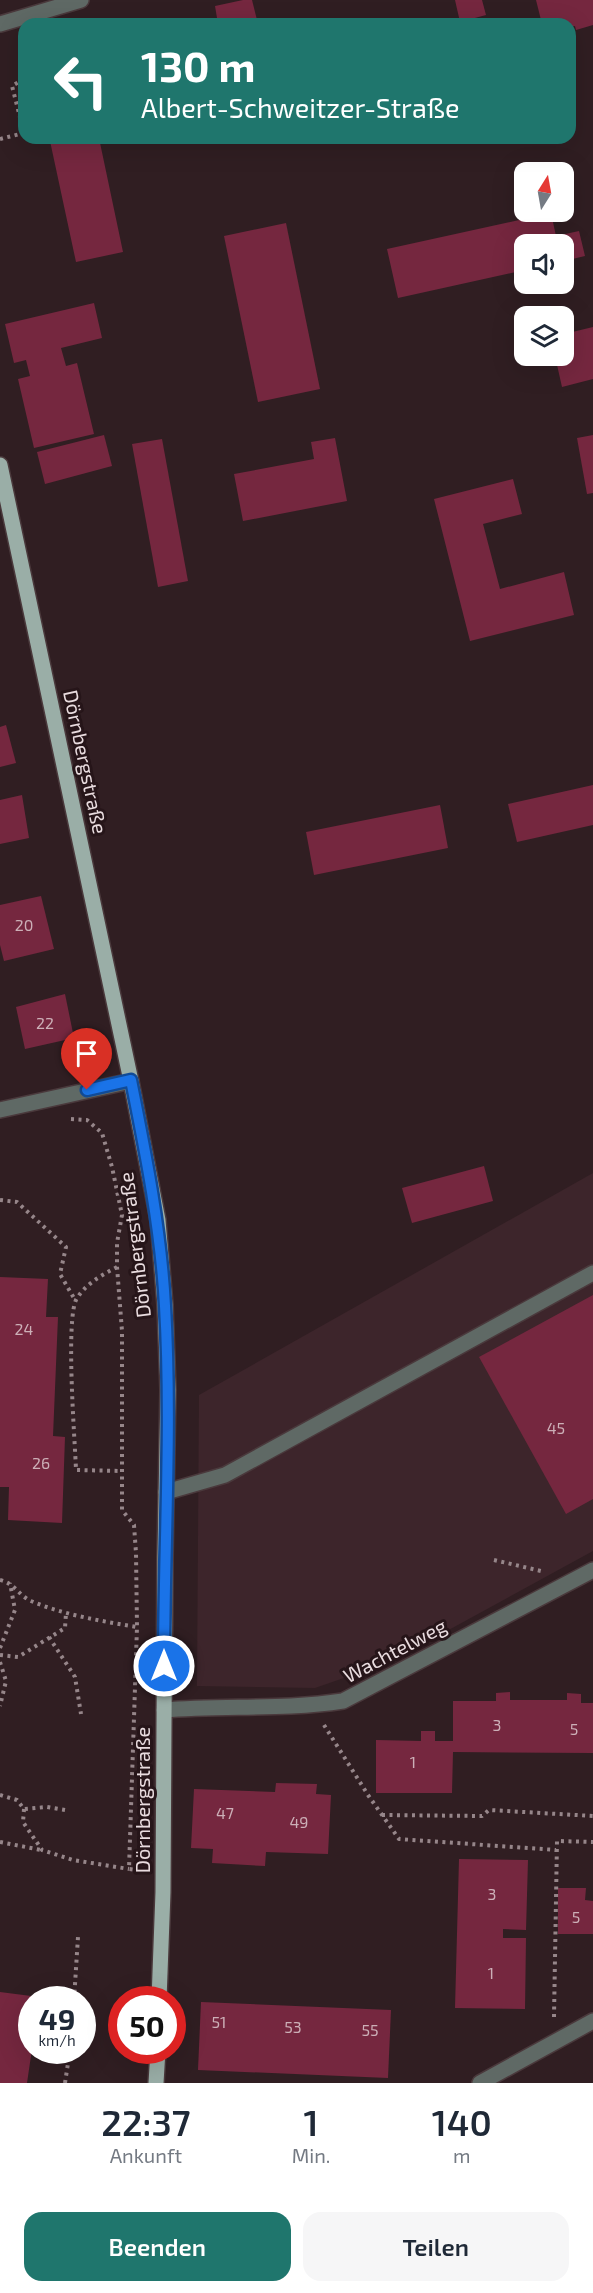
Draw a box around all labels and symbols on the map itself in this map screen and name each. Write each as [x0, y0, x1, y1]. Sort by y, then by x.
north arrow [514, 162, 574, 222]
street label: Dörnbergstraße [59, 688, 113, 836]
house number: 20 [15, 915, 33, 934]
house number: 22 [36, 1013, 54, 1032]
pin [61, 1028, 112, 1090]
street label: Dörnbergstraße [113, 1171, 155, 1319]
house number: 24 [15, 1319, 34, 1338]
house number: 45 [547, 1418, 565, 1437]
house number: 26 [32, 1453, 50, 1472]
street label: Wachtelweg [339, 1613, 450, 1687]
position arrow [132, 1634, 196, 1698]
house number: 3 [493, 1715, 501, 1734]
house number: 5 [570, 1719, 578, 1738]
street label: Dörnbergstraße [130, 1727, 154, 1873]
house number: 1 [410, 1752, 416, 1771]
house number: 47 [216, 1803, 234, 1822]
house number: 49 [290, 1812, 309, 1831]
house number: 3 [488, 1884, 496, 1903]
house number: 5 [572, 1907, 580, 1926]
house number: 1 [488, 1963, 494, 1982]
speed limit sign: 50 [108, 1986, 186, 2064]
house number: 51 [212, 2012, 226, 2031]
house number: 53 [284, 2017, 302, 2036]
house number: 55 [361, 2020, 379, 2039]

